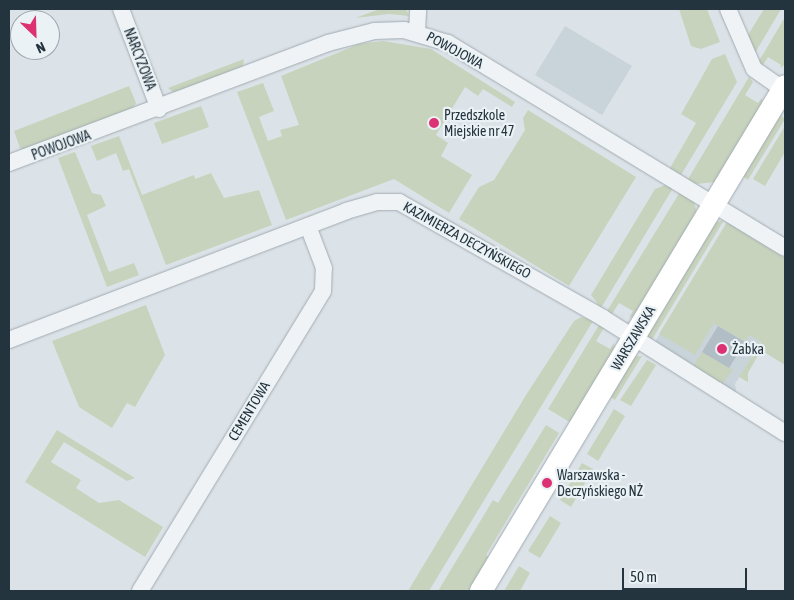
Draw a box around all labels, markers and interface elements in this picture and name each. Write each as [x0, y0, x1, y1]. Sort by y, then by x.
north arrow [10, 10, 60, 60]
street label: NARCYZOWA [120, 25, 160, 93]
street label: POWOJOWA [424, 28, 486, 72]
text: N [34, 39, 48, 57]
place label: Przedszkole Miejskie nr 47 [444, 107, 514, 140]
marker: Przedszkole Miejskie nr 47 [428, 117, 440, 129]
street label: POWOJOWA [29, 127, 93, 163]
street label: KAZIMIERZA DECZYŃSKIEGO [400, 198, 534, 282]
street label: WARSZAWSKA [607, 303, 659, 373]
place label: Żabka [732, 341, 764, 357]
marker: Żabka [716, 343, 728, 355]
street label: CEMENTOWA [225, 378, 273, 444]
place label: Warszawska - Deczyńskiego NŻ [557, 467, 643, 500]
marker: Warszawska - Deczyńskiego NŻ [541, 477, 553, 489]
scale bar [624, 558, 749, 590]
text: 50 m [630, 568, 657, 585]

